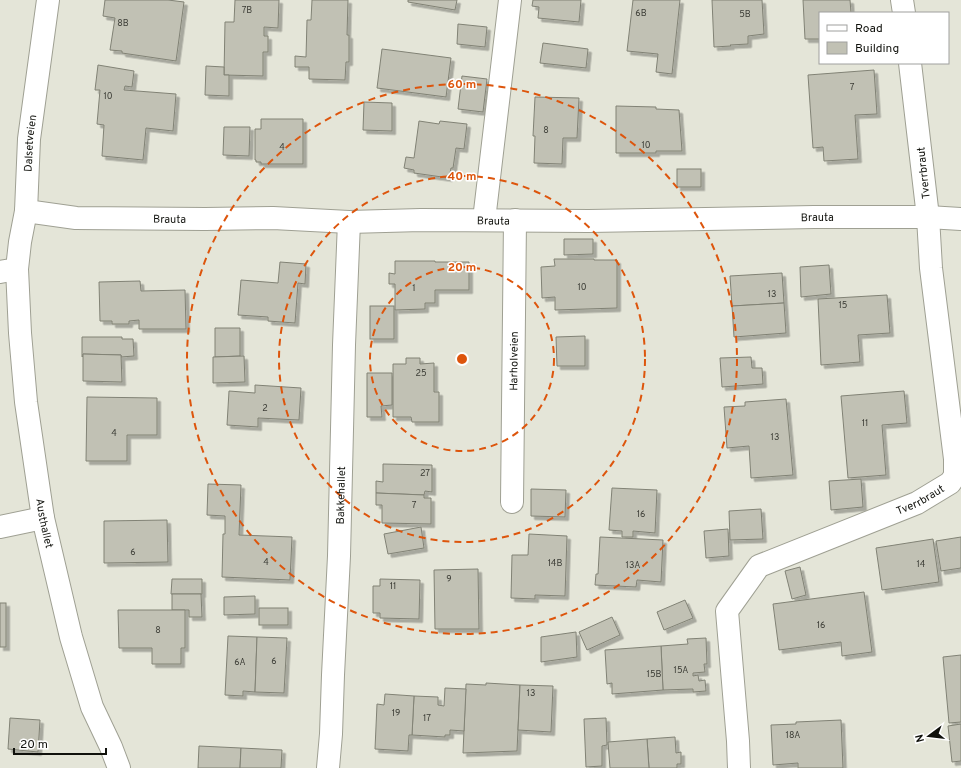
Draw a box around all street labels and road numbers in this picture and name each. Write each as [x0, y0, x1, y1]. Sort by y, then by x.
street label: Dalsetveien [22, 114, 40, 172]
street label: Tverrbraut [914, 146, 934, 200]
street label: Brauta [801, 211, 834, 225]
street label: Brauta [153, 213, 186, 227]
street label: Brauta [477, 214, 510, 229]
street label: Harholveien [507, 331, 522, 391]
street label: Bakkehallet [334, 466, 349, 525]
street label: Tverrbraut [894, 482, 947, 519]
street label: Austhallet [32, 498, 56, 550]

